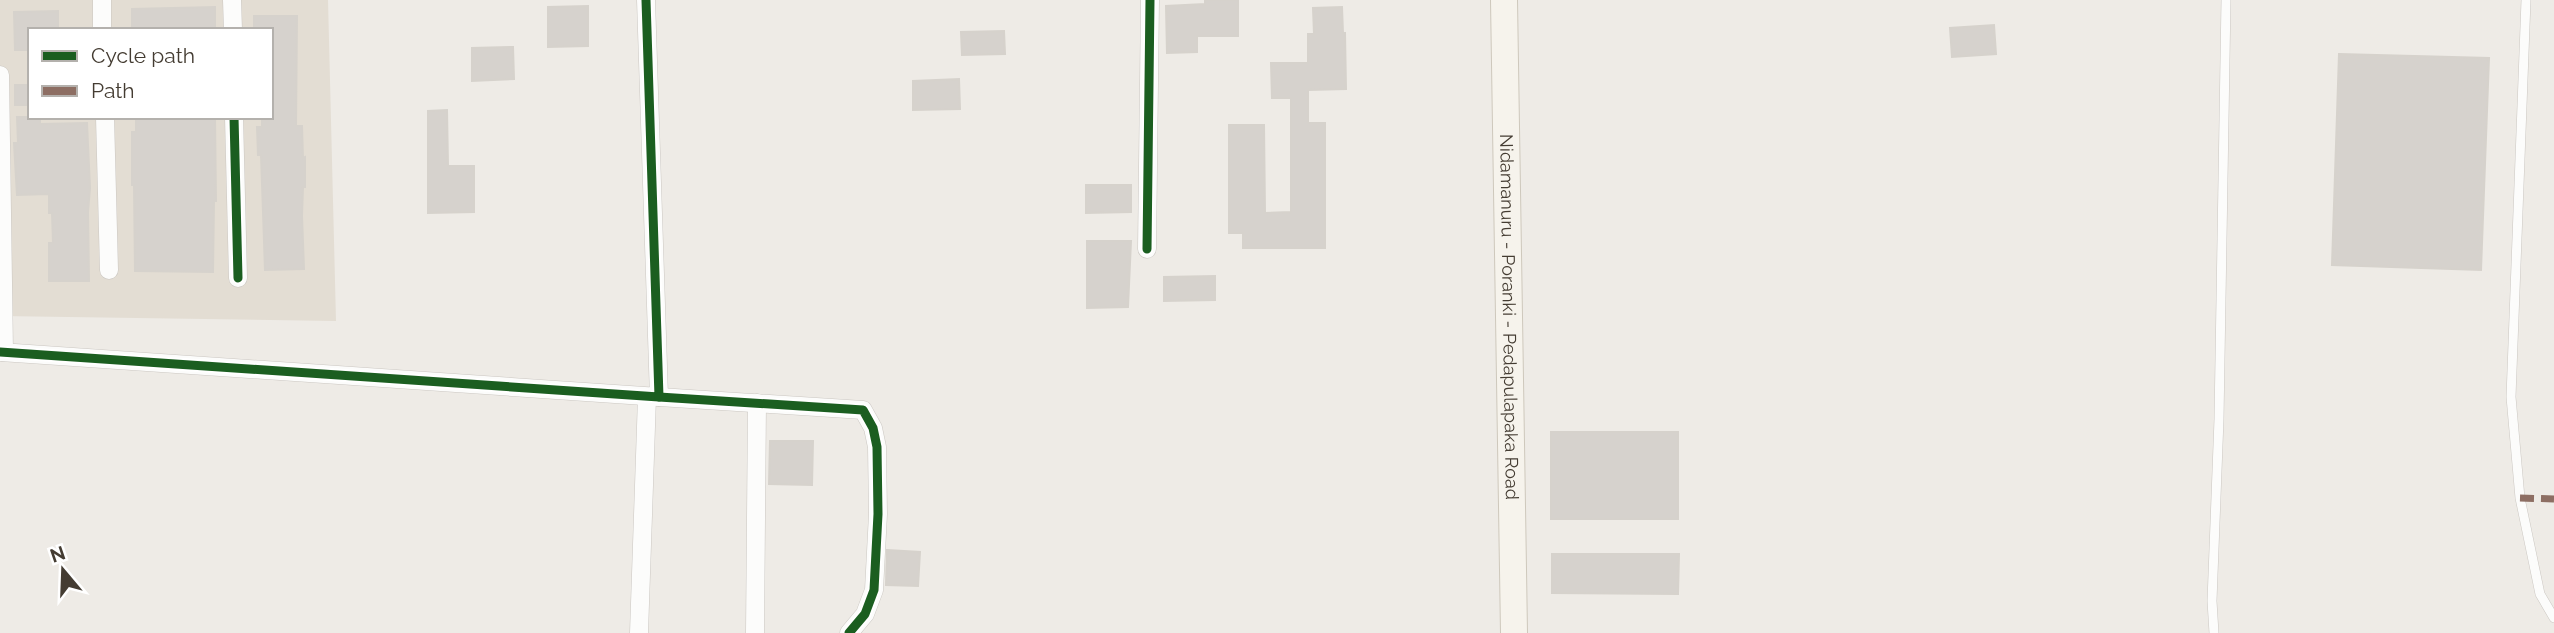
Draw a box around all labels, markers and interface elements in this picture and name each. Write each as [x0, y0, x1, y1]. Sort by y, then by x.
legend [28, 28, 273, 119]
text: Cycle path [91, 43, 195, 68]
text: Path [91, 78, 135, 103]
street label: Nidamanuru - Poranki - Pedapulapaka Road [1496, 134, 1523, 500]
north arrow [28, 535, 98, 605]
text: N [47, 541, 68, 567]

